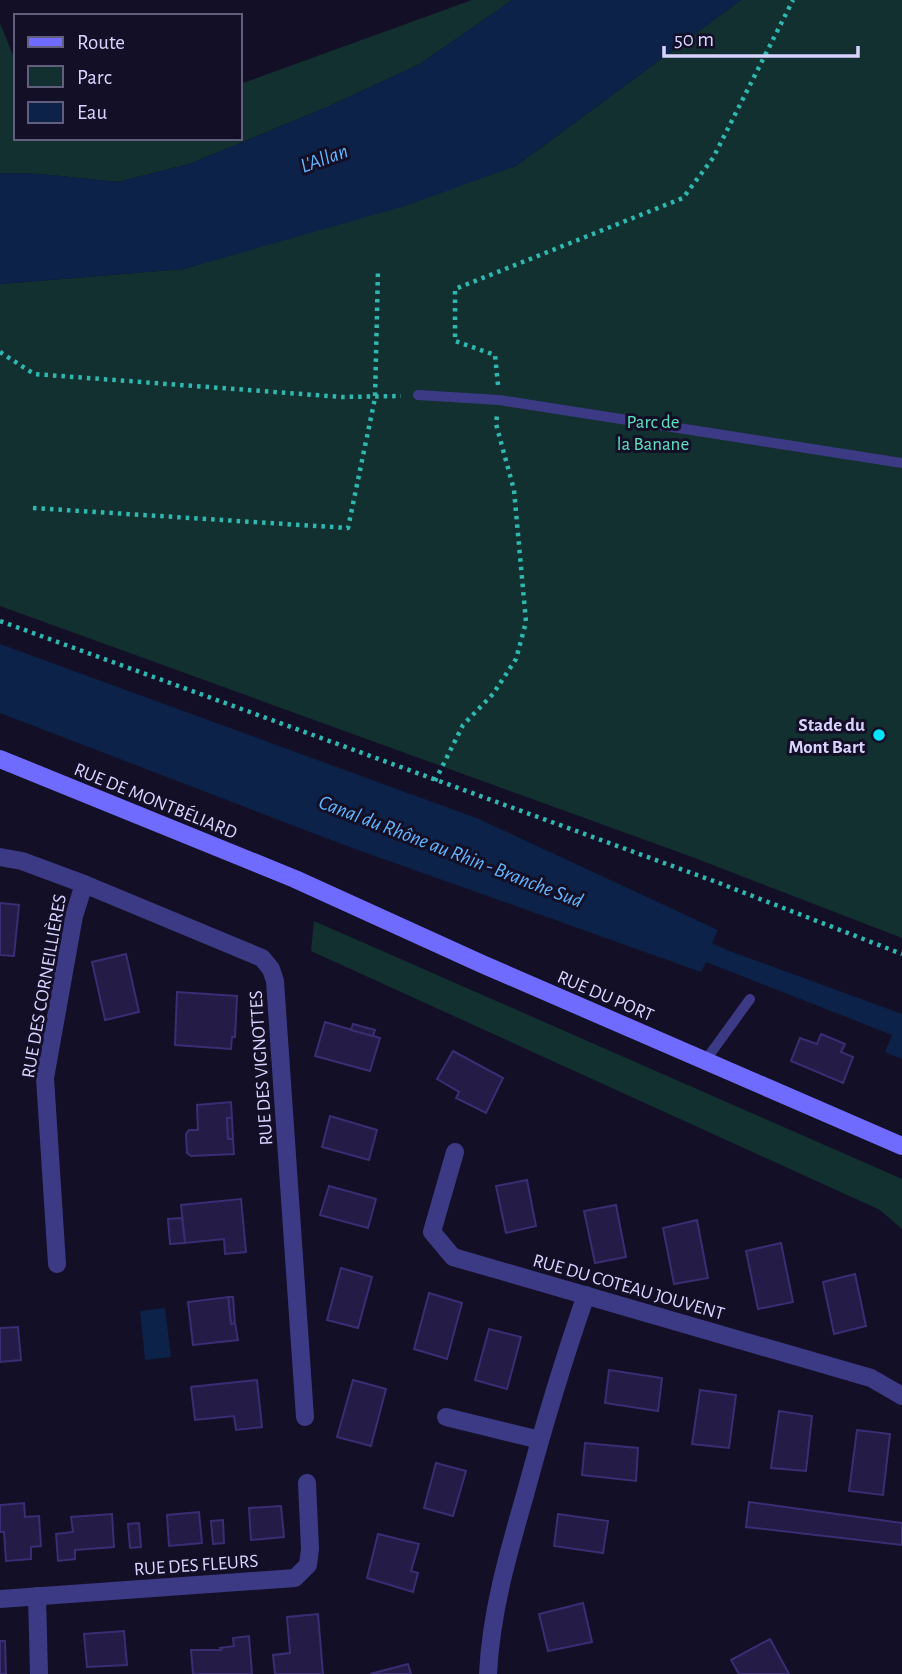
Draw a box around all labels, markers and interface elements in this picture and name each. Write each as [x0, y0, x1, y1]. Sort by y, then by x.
legend [14, 14, 242, 140]
scale bar [664, 14, 858, 58]
text: 50 m [674, 29, 714, 50]
text: Route [77, 32, 125, 53]
text: Parc [77, 67, 112, 88]
text: Eau [77, 102, 107, 123]
water label: L'Allan [298, 140, 351, 177]
park label: Parc de la Banane [617, 413, 689, 454]
place label: Stade du Mont Bart [788, 716, 866, 757]
marker: Stade du Mont Bart [871, 727, 887, 743]
street label: RUE DE MONTBÉLIARD [71, 758, 240, 843]
water label: Canal du Rhône au Rhin - Branche Sud [316, 791, 586, 912]
street label: RUE DES CORNEILLIÈRES [17, 892, 70, 1080]
street label: RUE DU PORT [554, 968, 656, 1025]
street label: RUE DES VIGNOTTES [247, 990, 276, 1146]
street label: RUE DU COTEAU JOUVENT [531, 1251, 727, 1324]
street label: RUE DES FLEURS [133, 1552, 259, 1579]

